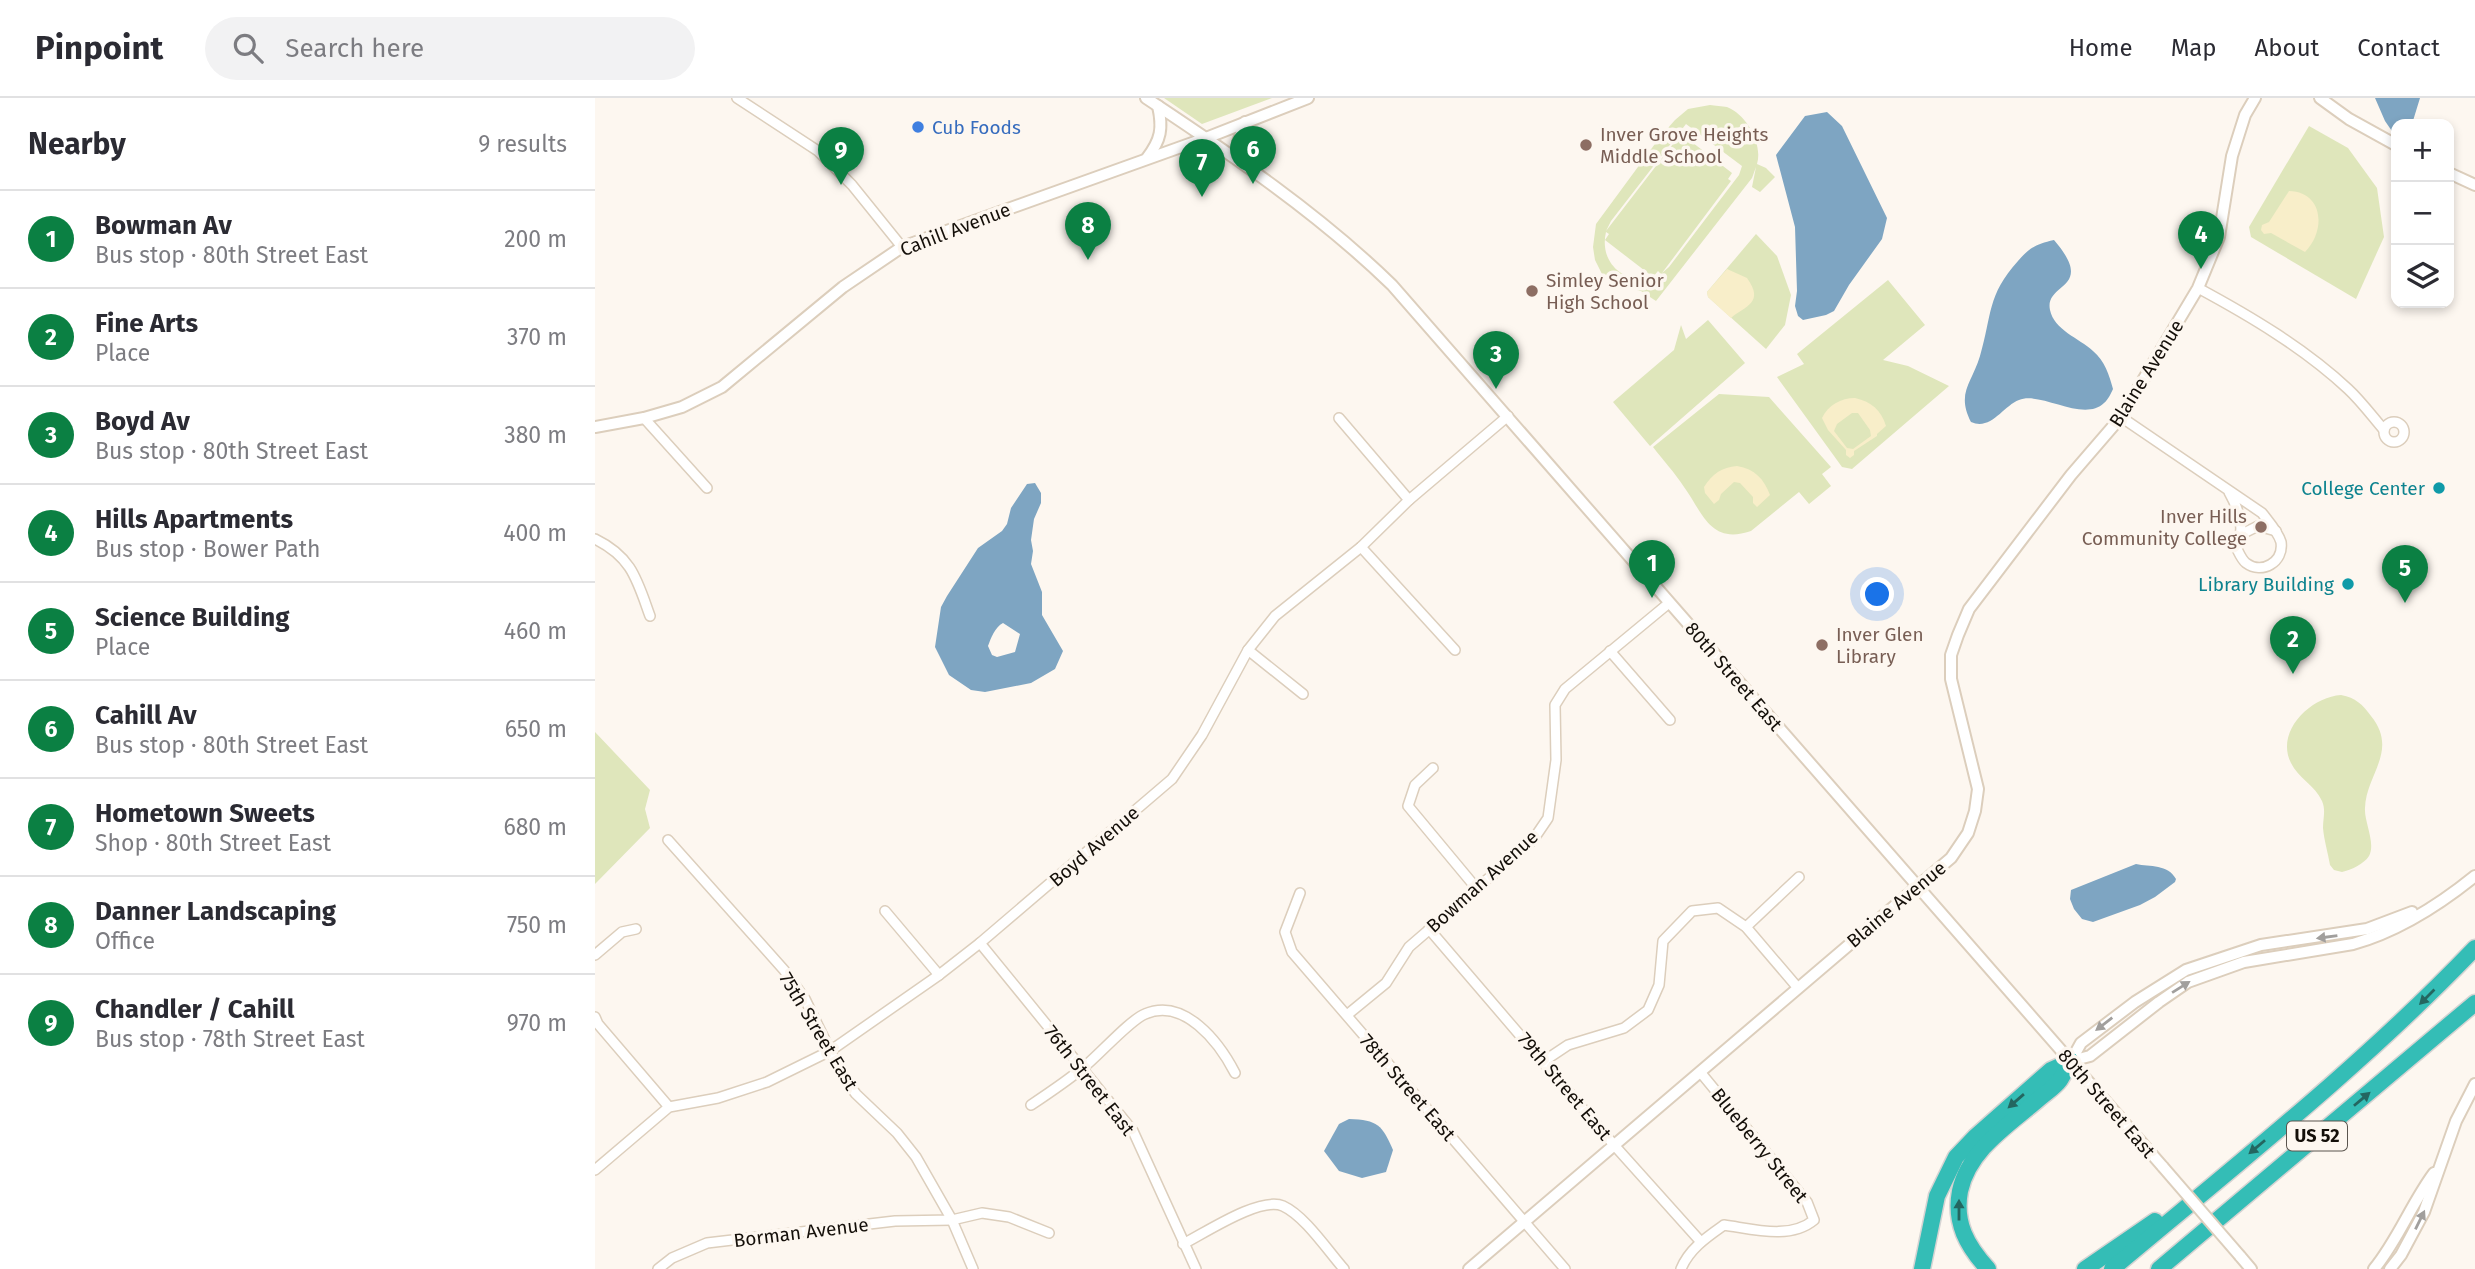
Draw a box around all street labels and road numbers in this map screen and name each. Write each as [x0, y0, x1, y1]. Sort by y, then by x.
street label: Cahill Avenue [897, 198, 1014, 261]
street label: Blaine Avenue [2104, 315, 2189, 431]
street label: 80th Street East [1680, 617, 1787, 735]
street label: Boyd Avenue [1045, 801, 1144, 892]
street label: Bowman Avenue [1422, 825, 1543, 937]
street label: Blaine Avenue [1842, 856, 1951, 953]
street label: 75th Street East [774, 968, 863, 1094]
street label: 76th Street East [1039, 1021, 1140, 1140]
street label: 79th Street East [1513, 1028, 1616, 1145]
street label: 78th Street East [1355, 1029, 1460, 1146]
street label: 80th Street East [2053, 1044, 2160, 1162]
street label: Blueberry Street [1706, 1083, 1813, 1207]
road number: US 52 [2287, 1121, 2347, 1150]
street label: Borman Avenue [732, 1213, 870, 1252]

